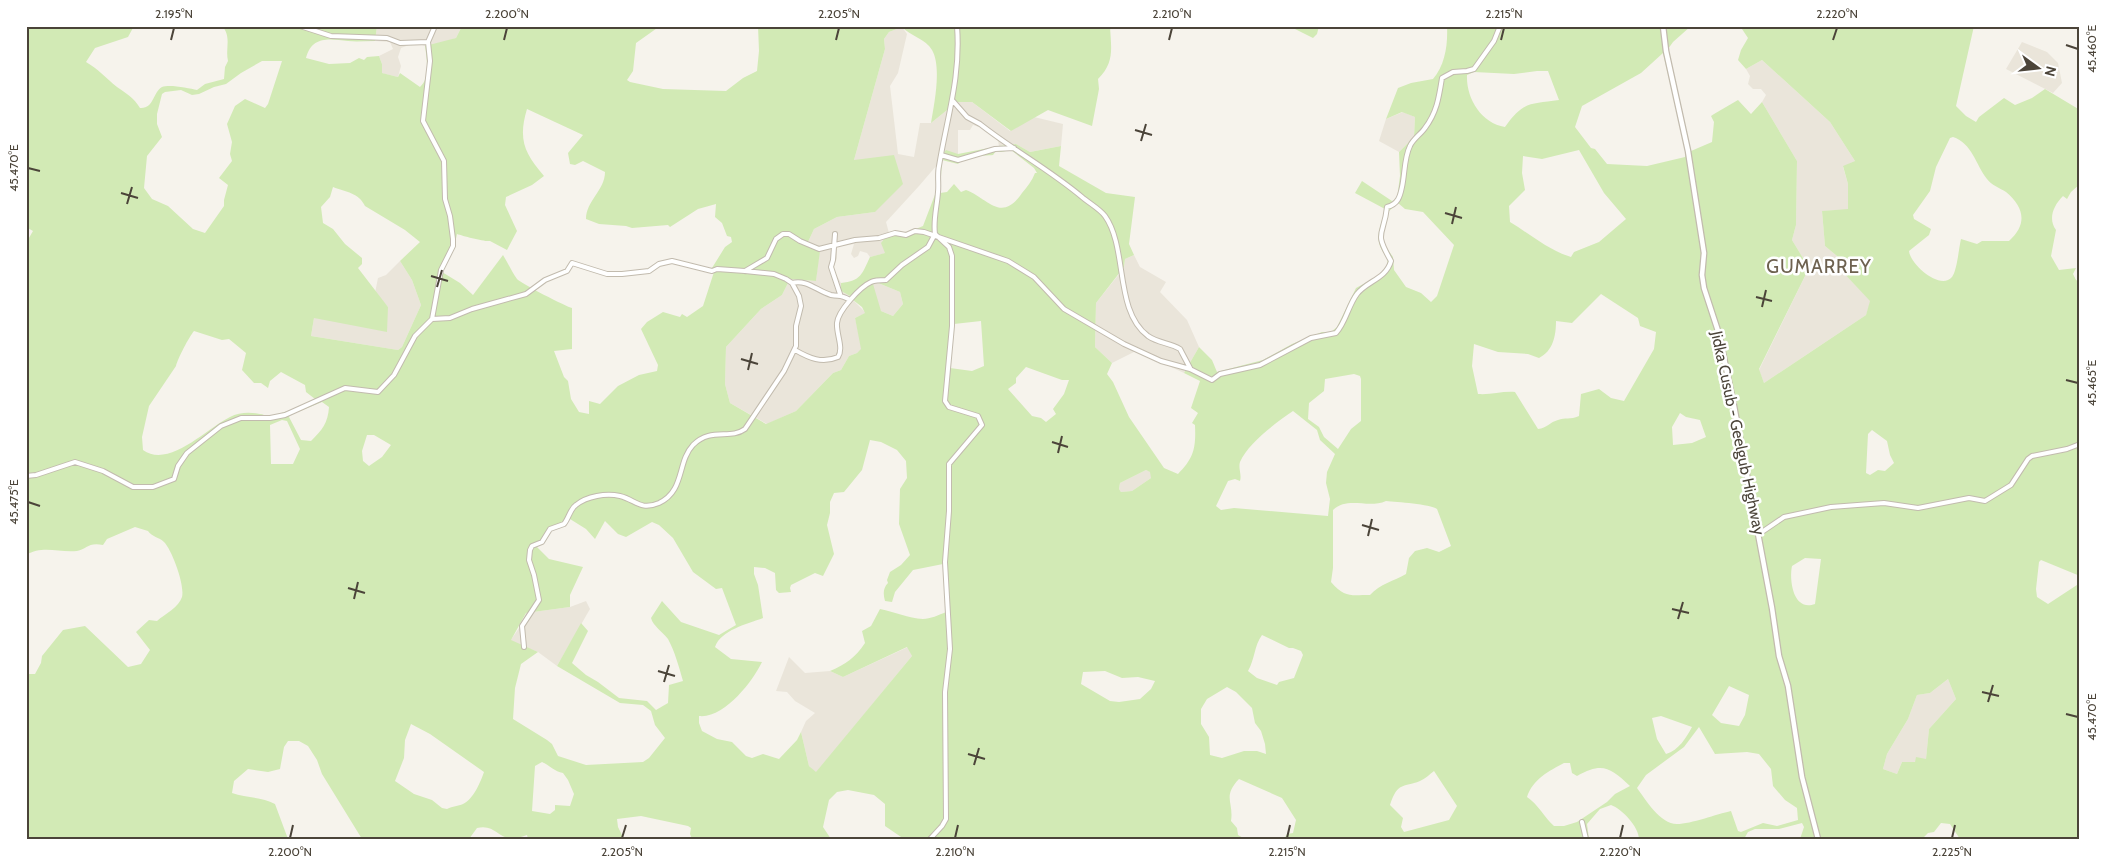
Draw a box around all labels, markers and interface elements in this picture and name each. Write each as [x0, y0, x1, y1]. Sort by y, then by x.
text: 2.195°N [155, 6, 193, 21]
text: 2.200°N [485, 6, 529, 21]
text: 2.205°N [818, 6, 860, 21]
text: 2.210°N [1152, 6, 1192, 21]
text: 2.215°N [1485, 6, 1523, 21]
text: 2.220°N [1816, 6, 1858, 21]
text: 45.460°E [2084, 25, 2099, 73]
north arrow [2014, 42, 2064, 92]
text: N [2041, 64, 2061, 78]
text: 45.470°E [6, 144, 21, 192]
district label: GUMARREY [1766, 255, 1872, 278]
street label: Jidka Cusub - Geelgub Highway [1707, 328, 1769, 537]
text: 45.465°E [2084, 359, 2099, 406]
text: 45.475°E [6, 479, 21, 525]
text: 45.470°E [2084, 693, 2099, 741]
text: 2.200°N [268, 844, 312, 859]
text: 2.205°N [601, 844, 643, 859]
text: 2.210°N [935, 844, 975, 859]
text: 2.215°N [1268, 844, 1306, 859]
text: 2.220°N [1599, 844, 1641, 859]
text: 2.225°N [1932, 844, 1972, 859]

